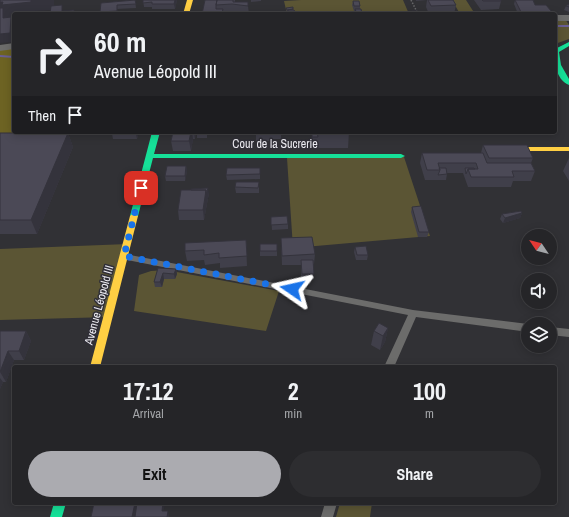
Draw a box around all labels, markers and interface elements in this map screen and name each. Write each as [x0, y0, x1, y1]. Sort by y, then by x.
text: 60 m [94, 23, 146, 61]
icon: right [28, 28, 80, 80]
text: Avenue Léopold III [94, 59, 217, 84]
icon: arrive [64, 104, 86, 126]
text: Then [28, 105, 56, 126]
street label: Cour de la Sucrerie [232, 136, 318, 152]
pin [124, 171, 158, 205]
icon: arrive [130, 177, 152, 199]
north arrow [521, 229, 557, 265]
map controls [521, 229, 557, 353]
street label: Avenue Léopold III [80, 263, 117, 348]
position arrow [271, 268, 313, 310]
button: sound [521, 273, 557, 309]
button: layers [521, 317, 557, 353]
text: 17:12 [123, 375, 173, 407]
text: 2 [288, 375, 299, 407]
text: 100 [413, 375, 446, 407]
text: Arrival [133, 405, 164, 422]
text: min [284, 405, 302, 422]
text: m [425, 405, 434, 422]
button: Exit [28, 451, 281, 497]
button: Share [289, 451, 541, 497]

